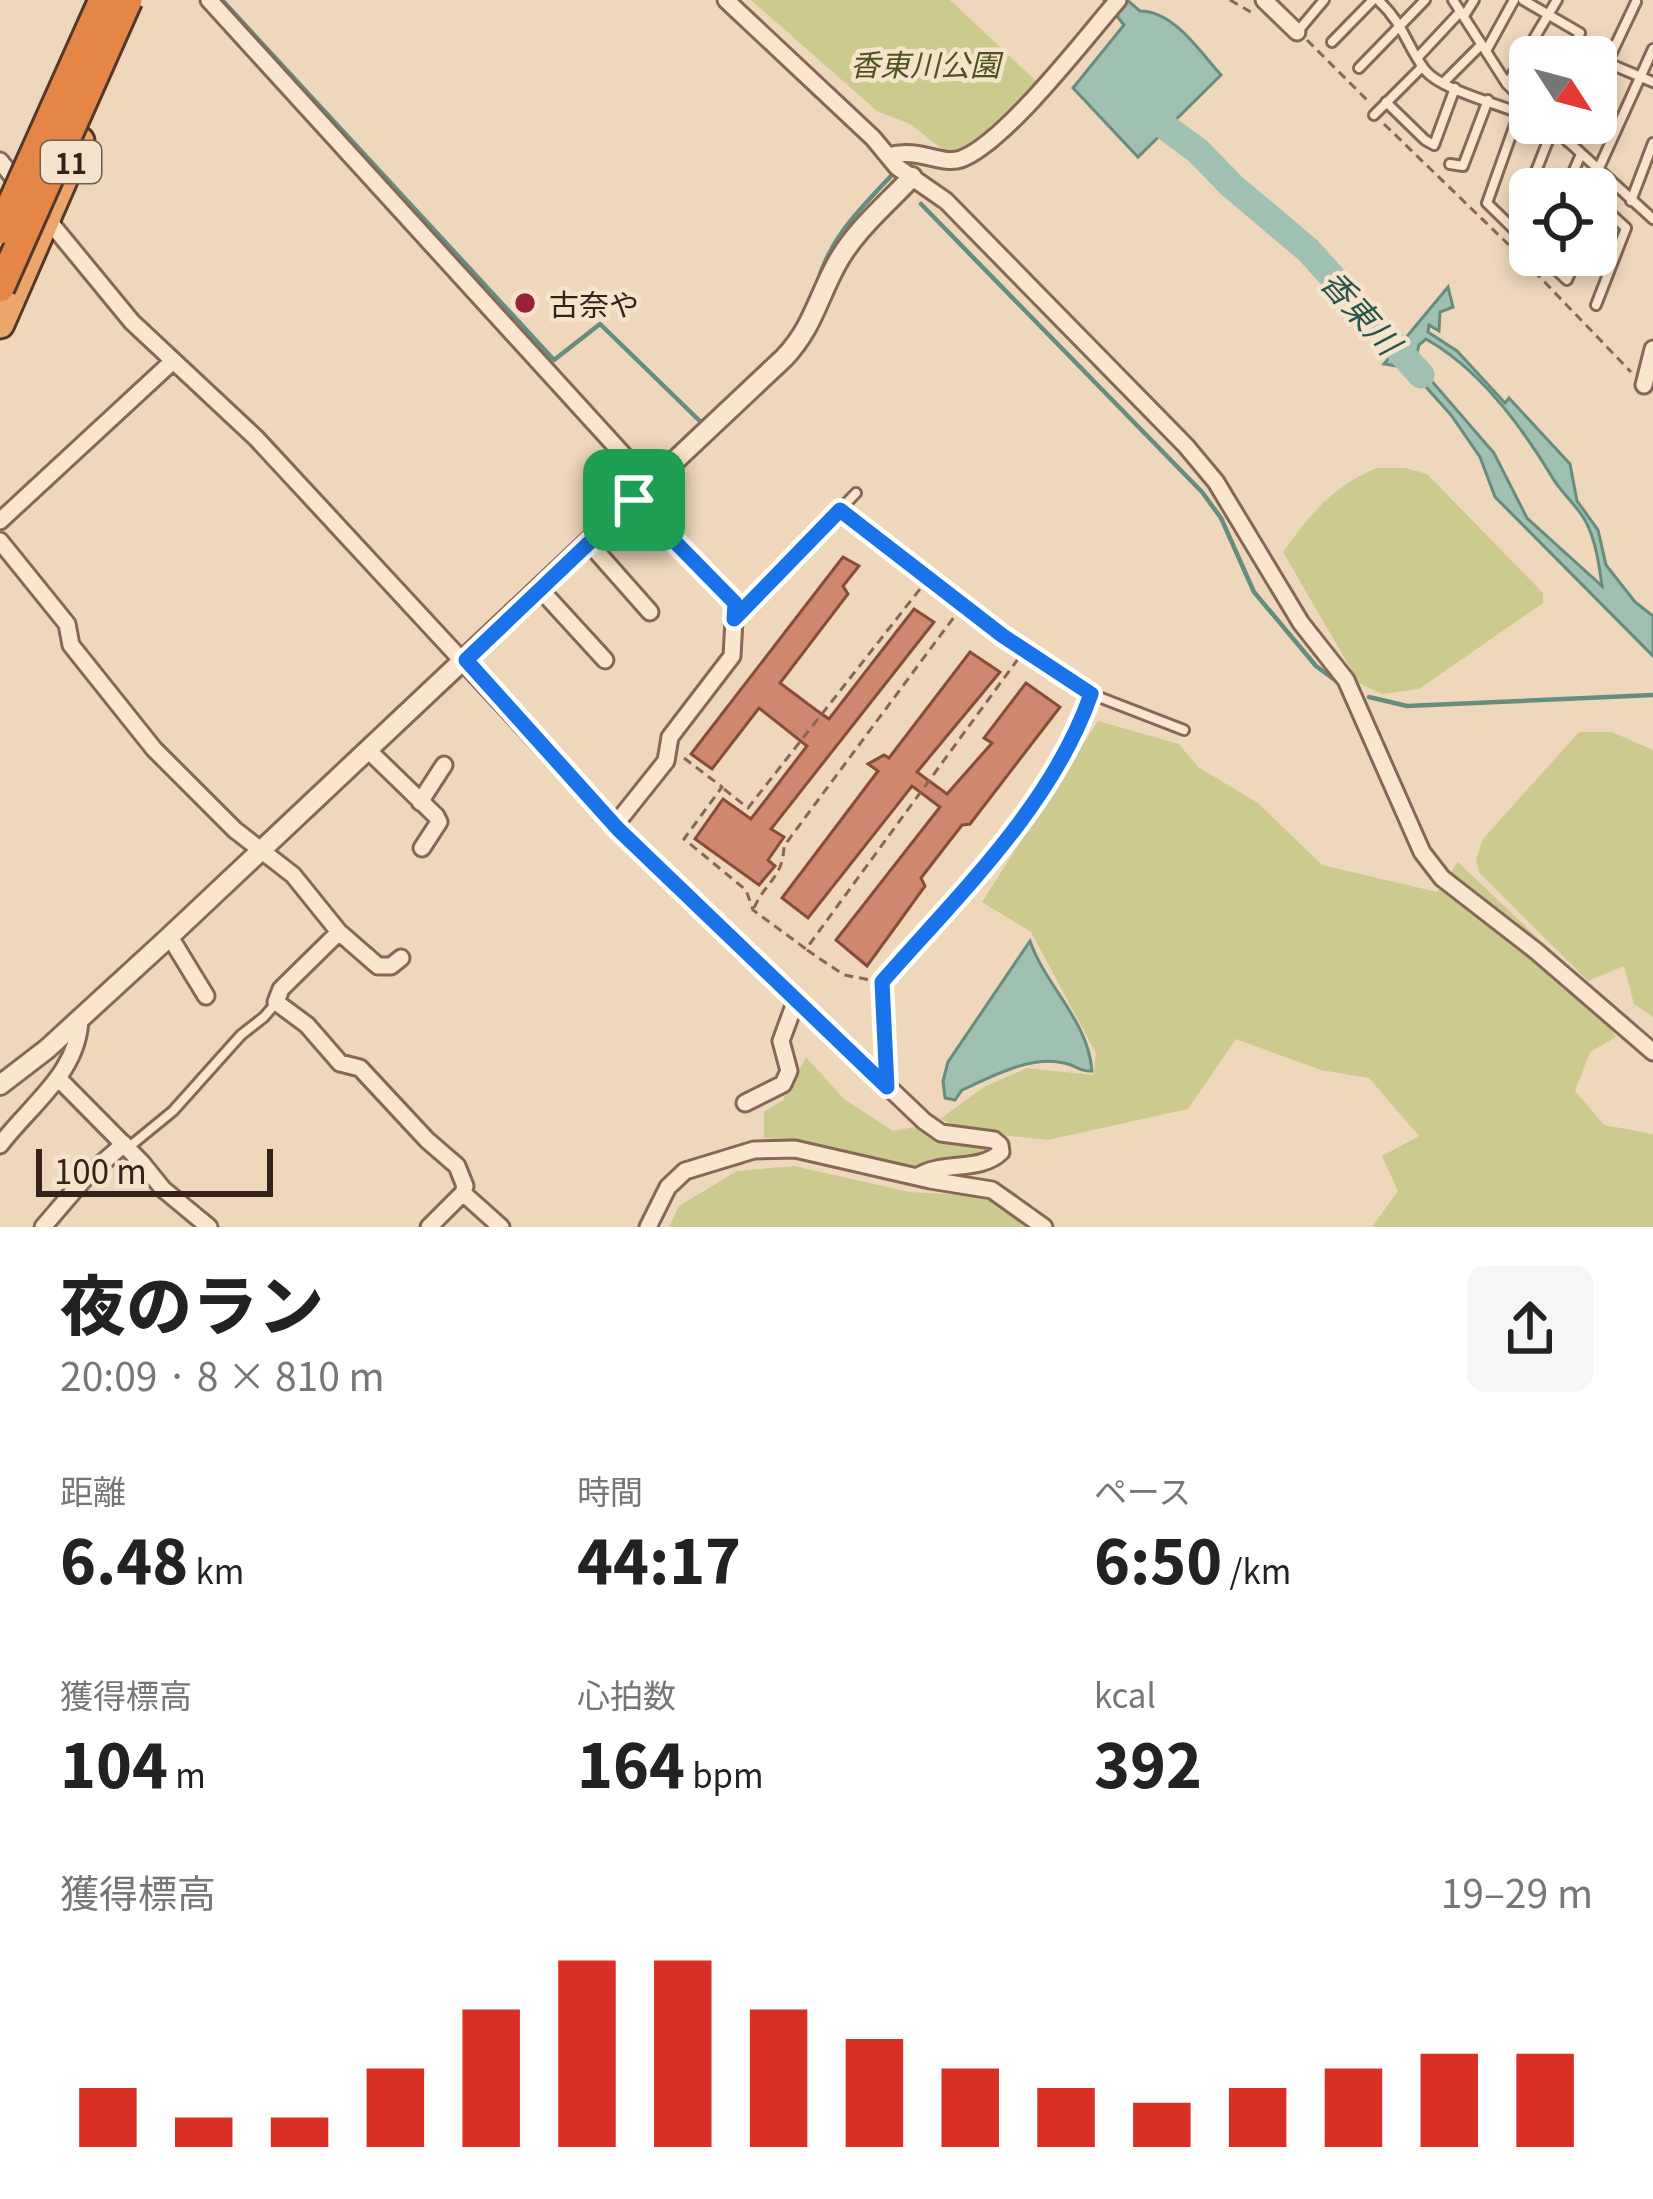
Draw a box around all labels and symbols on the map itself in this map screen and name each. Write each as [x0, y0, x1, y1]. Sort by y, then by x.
north arrow [1509, 36, 1617, 144]
park label: 香東川公園 [850, 41, 1004, 85]
road number: 11 [41, 141, 101, 183]
water label: 香東川 [1311, 258, 1415, 366]
place label: 古奈や [549, 281, 639, 325]
marker: 古奈や [512, 290, 538, 316]
pin [583, 449, 685, 551]
scale bar [36, 1143, 273, 1196]

